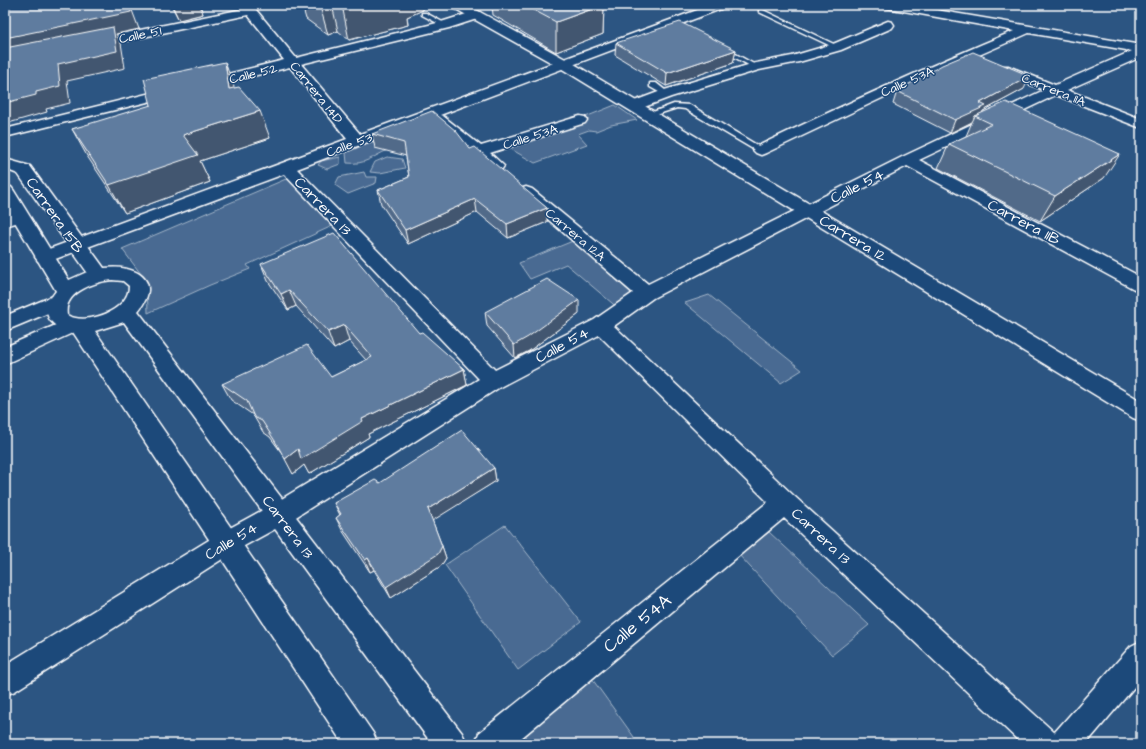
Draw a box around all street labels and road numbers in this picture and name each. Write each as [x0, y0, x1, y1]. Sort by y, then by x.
street label: Calle 51 [117, 22, 163, 48]
street label: Carrera 14D [286, 58, 347, 128]
street label: Calle 52 [227, 59, 280, 89]
street label: Calle 53A [878, 62, 937, 102]
street label: Carrera 11A [1019, 69, 1089, 111]
street label: Calle 53A [501, 119, 560, 154]
street label: Calle 53 [324, 128, 375, 162]
street label: Calle 54 [827, 164, 888, 209]
street label: Carrera 13 [289, 172, 356, 241]
street label: Carrera 15B [21, 173, 89, 258]
street label: Carrera 11B [984, 195, 1064, 250]
street label: Carrera 12A [541, 204, 610, 266]
street label: Carrera 12 [815, 210, 891, 267]
street label: Calle 54 [532, 323, 593, 368]
street label: Carrera 13 [257, 491, 319, 564]
street label: Carrera 13 [786, 503, 855, 570]
street label: Calle 54 [201, 518, 261, 565]
street label: Calle 54A [598, 588, 677, 659]

